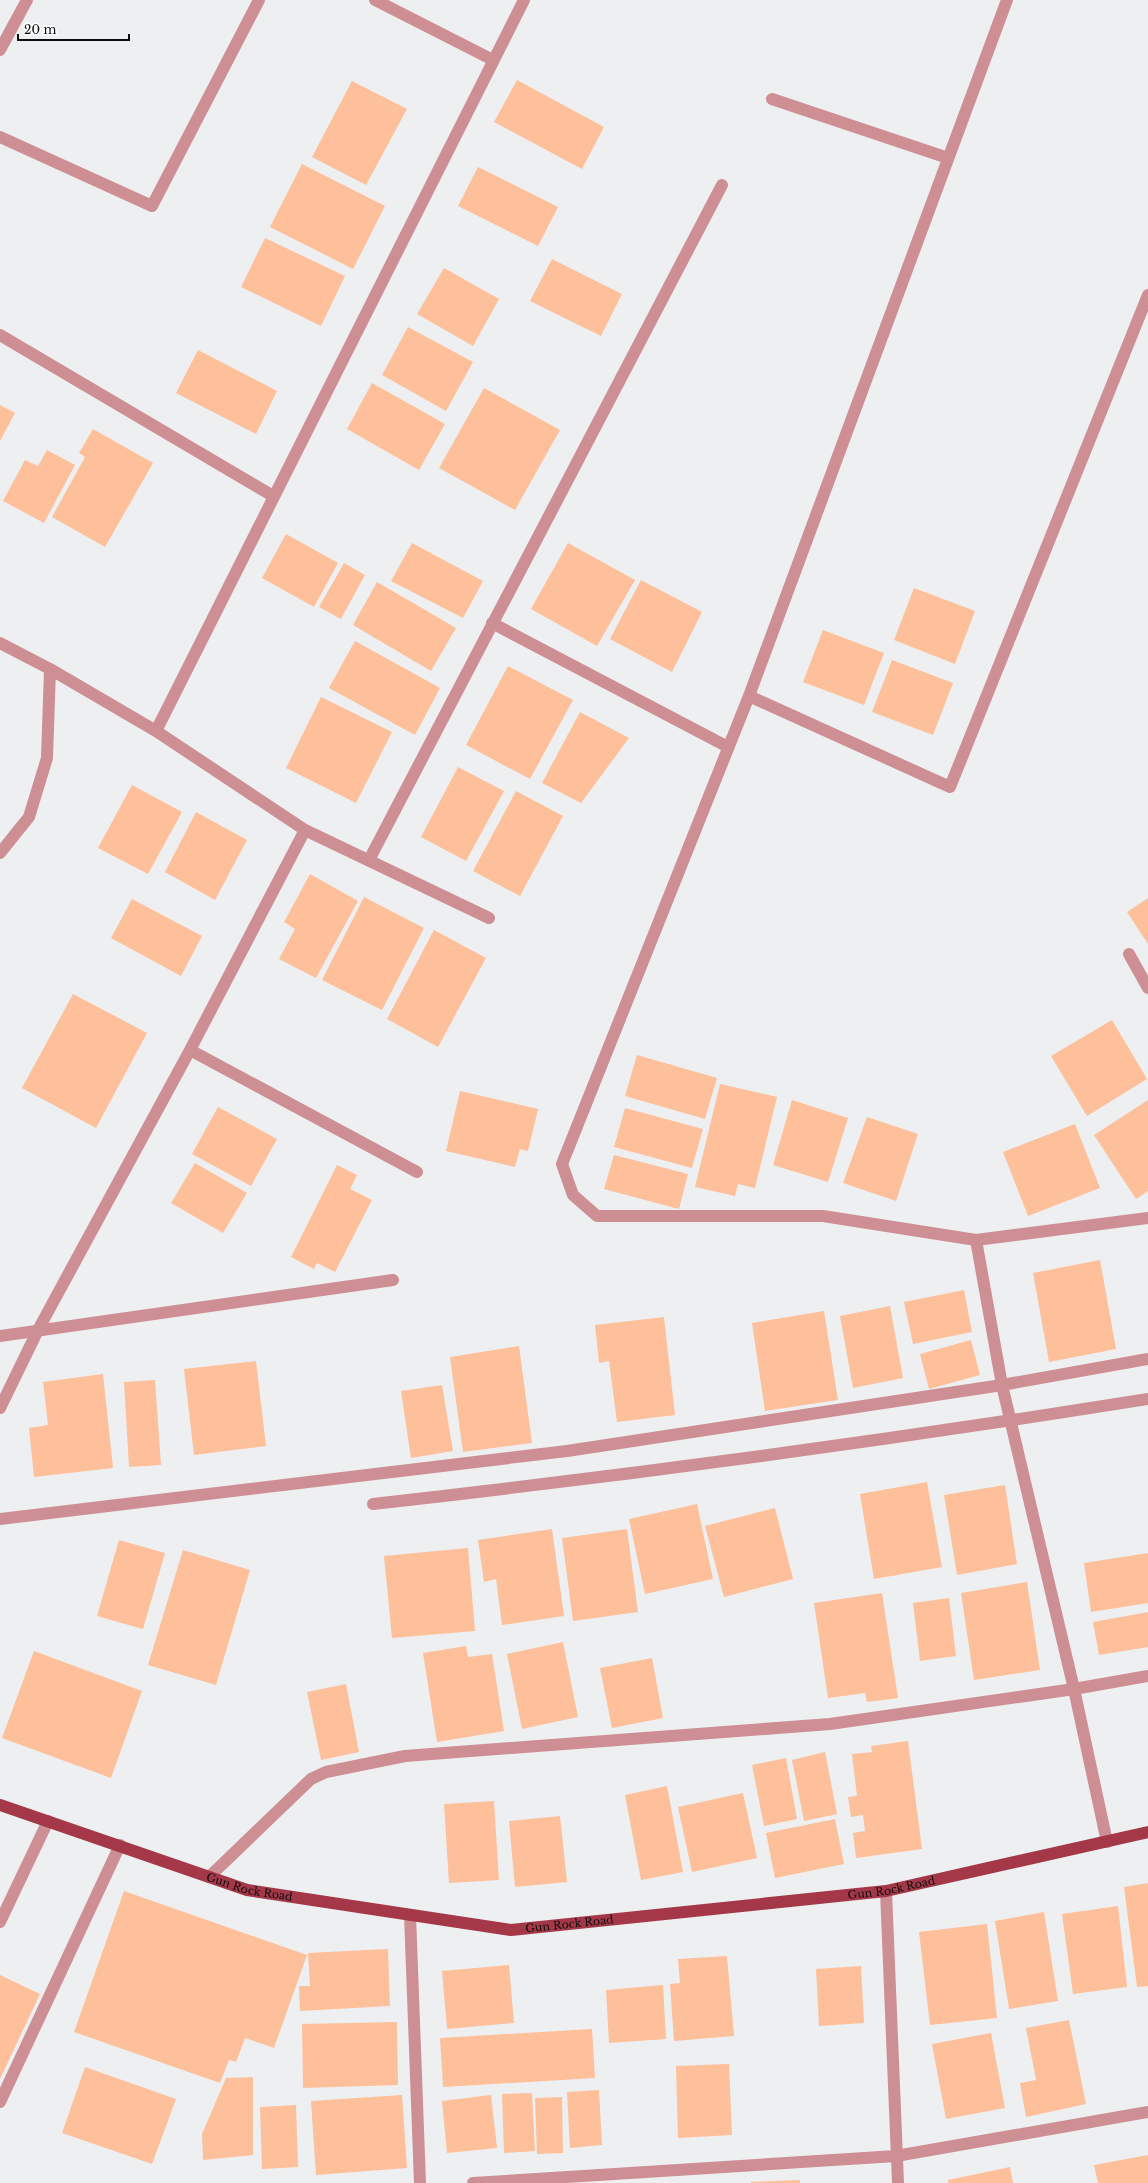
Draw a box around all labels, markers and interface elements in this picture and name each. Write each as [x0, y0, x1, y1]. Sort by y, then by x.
scale bar [18, 16, 129, 42]
text: 20 m [24, 22, 56, 37]
street label: Gun Rock Road [205, 1870, 294, 1904]
street label: Gun Rock Road [847, 1873, 937, 1902]
street label: Gun Rock Road [525, 1912, 615, 1935]

